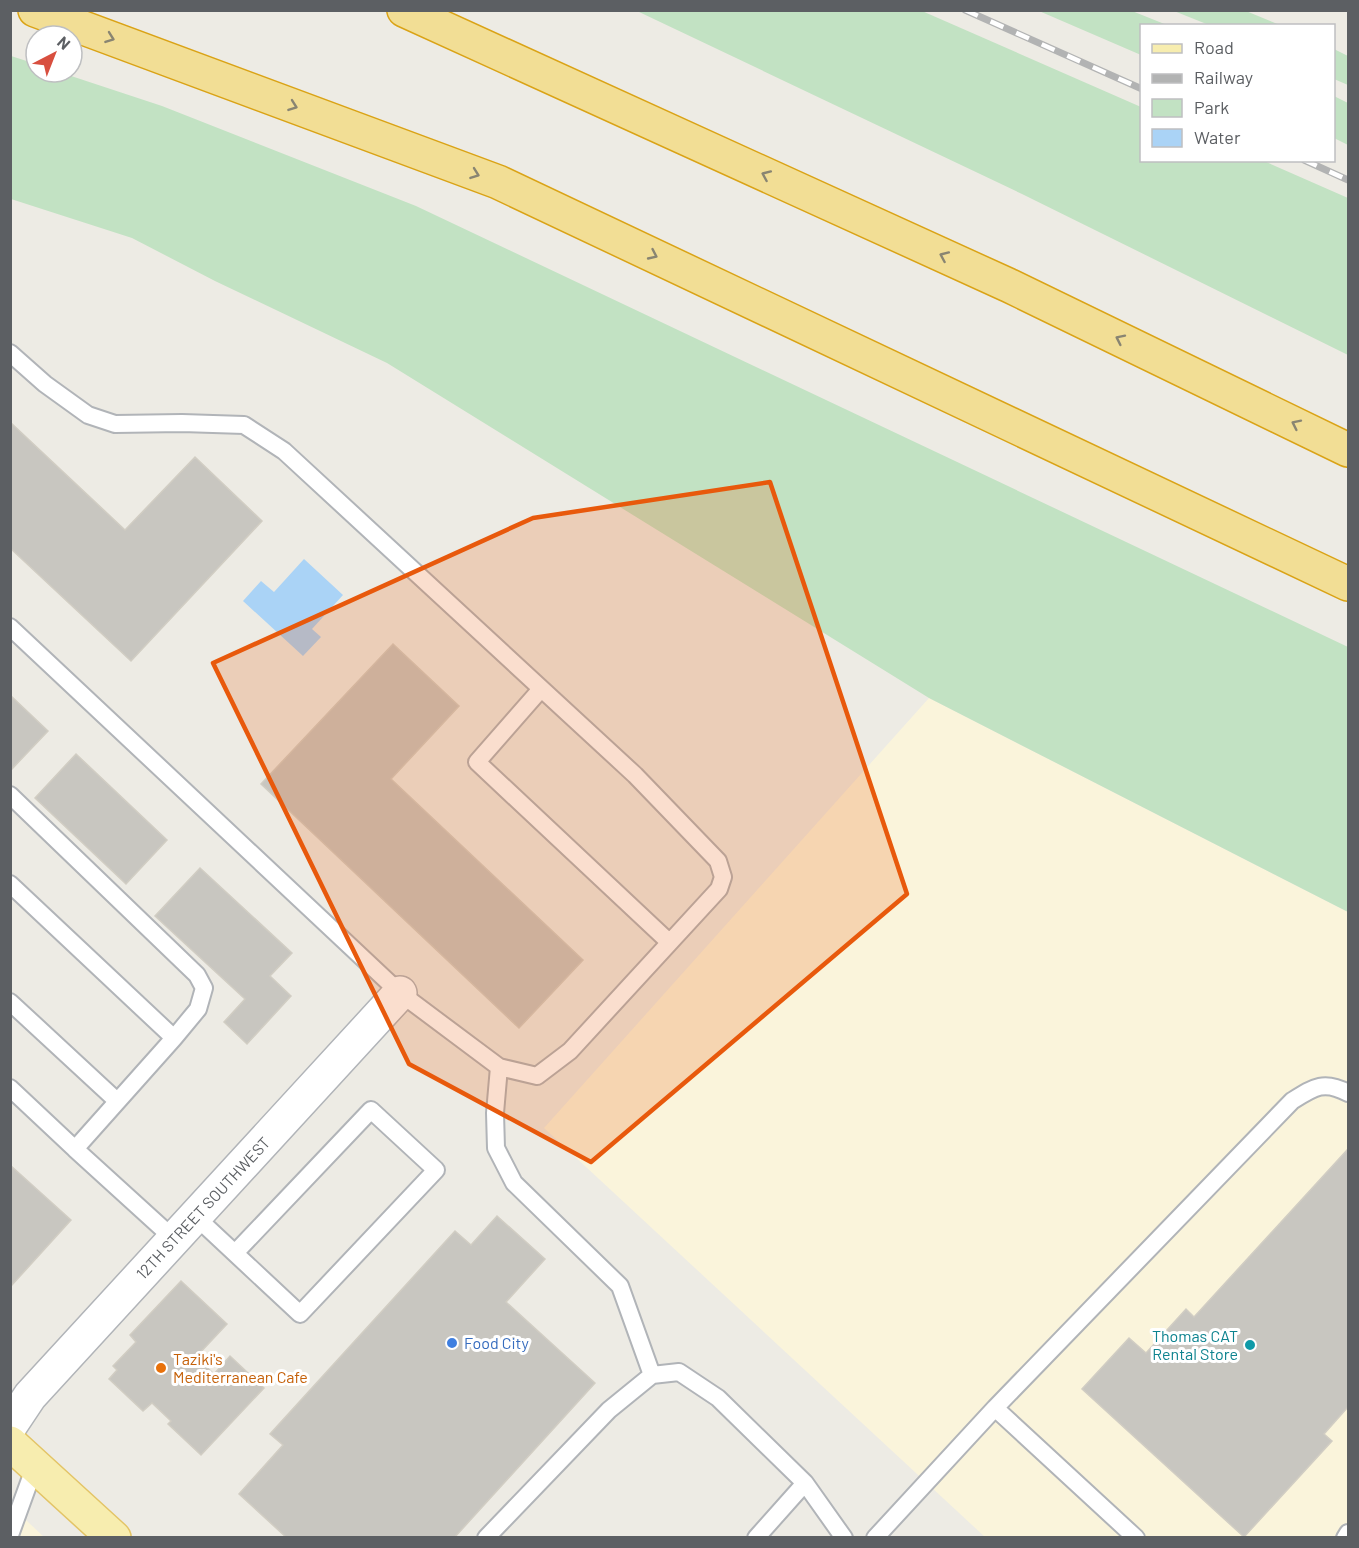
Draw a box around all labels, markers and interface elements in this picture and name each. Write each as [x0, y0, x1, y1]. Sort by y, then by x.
north arrow [24, 24, 84, 84]
legend [1140, 24, 1335, 162]
one-way arrow [104, 31, 115, 44]
text: N [54, 32, 75, 53]
text: Road [1194, 36, 1234, 58]
text: Railway [1194, 66, 1253, 88]
text: Park [1194, 96, 1229, 118]
one-way arrow [287, 99, 297, 112]
text: Water [1194, 126, 1241, 148]
one-way arrow [469, 167, 480, 179]
one-way arrow [762, 171, 773, 183]
one-way arrow [646, 247, 657, 259]
one-way arrow [939, 251, 950, 263]
one-way arrow [1116, 335, 1127, 347]
one-way arrow [1291, 420, 1302, 432]
street label: 12TH STREET SOUTHWEST [132, 1133, 273, 1283]
place label: Thomas CAT Rental Store [1152, 1326, 1238, 1363]
place label: Food City [464, 1333, 529, 1352]
marker: Food City [445, 1336, 459, 1350]
marker: Thomas CAT Rental Store [1243, 1338, 1257, 1352]
place label: Taziki's Mediterranean Cafe [173, 1349, 308, 1386]
marker: Taziki's Mediterranean Cafe [154, 1361, 168, 1375]

